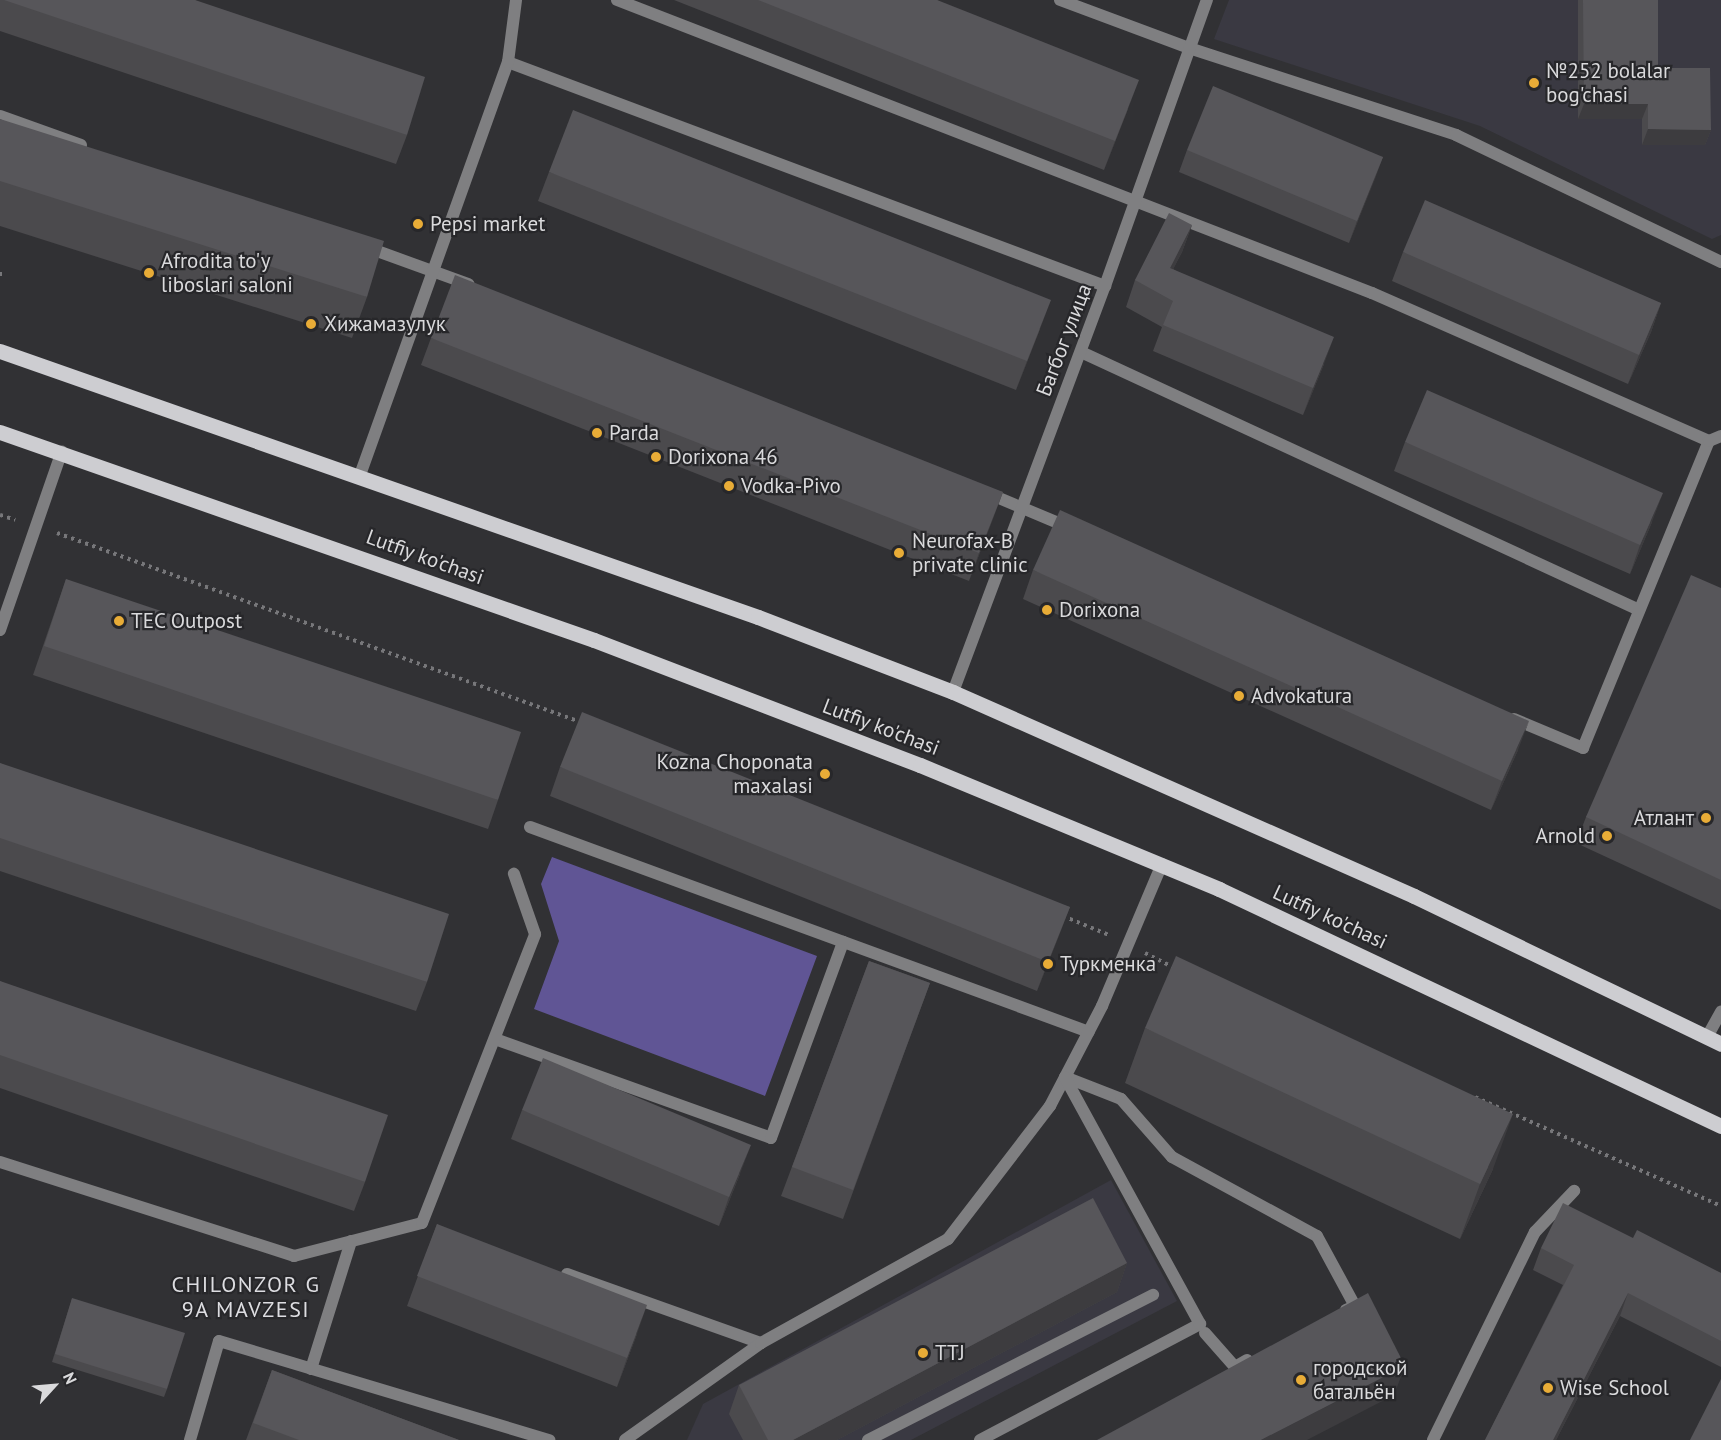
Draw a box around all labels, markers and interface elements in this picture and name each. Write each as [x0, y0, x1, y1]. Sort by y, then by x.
place label: №252 bolalar bog'chasi [1546, 58, 1670, 108]
marker: №252 bolalar bog'chasi [1527, 76, 1541, 90]
place label: Pepsi market [430, 211, 545, 237]
marker: Pepsi market [411, 217, 425, 231]
place label: Afrodita to'y liboslari saloni [161, 248, 293, 298]
marker: Afrodita to'y liboslari saloni [142, 266, 156, 280]
street label: Багбог улица [1031, 280, 1097, 400]
place label: Хижамазулук [324, 311, 446, 337]
marker: Хижамазулук [302, 315, 320, 333]
place label: Parda [609, 420, 659, 446]
marker: Parda [590, 426, 604, 440]
place label: Dorixona 46 [668, 444, 778, 470]
marker: Dorixona 46 [649, 450, 663, 464]
place label: Vodka-Pivo [741, 473, 841, 499]
marker: Vodka-Pivo [722, 479, 736, 493]
street label: Lutfiy ko'chasi [362, 524, 488, 590]
place label: Neurofax-B private clinic [912, 528, 1028, 578]
marker: Neurofax-B private clinic [890, 544, 908, 562]
place label: Dorixona [1059, 597, 1140, 623]
marker: Dorixona [1040, 603, 1054, 617]
place label: TEC Outpost [131, 608, 243, 634]
marker: TEC Outpost [112, 614, 126, 628]
place label: Advokatura [1251, 683, 1352, 709]
marker: Advokatura [1232, 689, 1246, 703]
street label: Lutfiy ko'chasi [819, 693, 943, 761]
place label: Kozna Choponata maxalasi [657, 749, 813, 799]
marker: Kozna Choponata maxalasi [818, 767, 832, 781]
place label: Атлант [1634, 805, 1694, 831]
marker: Атлант [1699, 811, 1713, 825]
place label: Arnold [1535, 823, 1595, 849]
marker: Arnold [1600, 829, 1614, 843]
street label: Lutfiy ko'chasi [1269, 879, 1391, 955]
place label: Туркменка [1060, 951, 1156, 977]
marker: Туркменка [1041, 957, 1055, 971]
district label: CHILONZOR G 9A MAVZESI [172, 1271, 320, 1322]
place label: TTJ [935, 1340, 965, 1366]
marker: TTJ [916, 1346, 930, 1360]
place label: городской батальён [1313, 1355, 1408, 1405]
north arrow [24, 1356, 84, 1416]
text: N [59, 1369, 81, 1387]
marker: городской батальён [1294, 1373, 1308, 1387]
place label: Wise School [1560, 1375, 1669, 1401]
marker: Wise School [1541, 1381, 1555, 1395]

